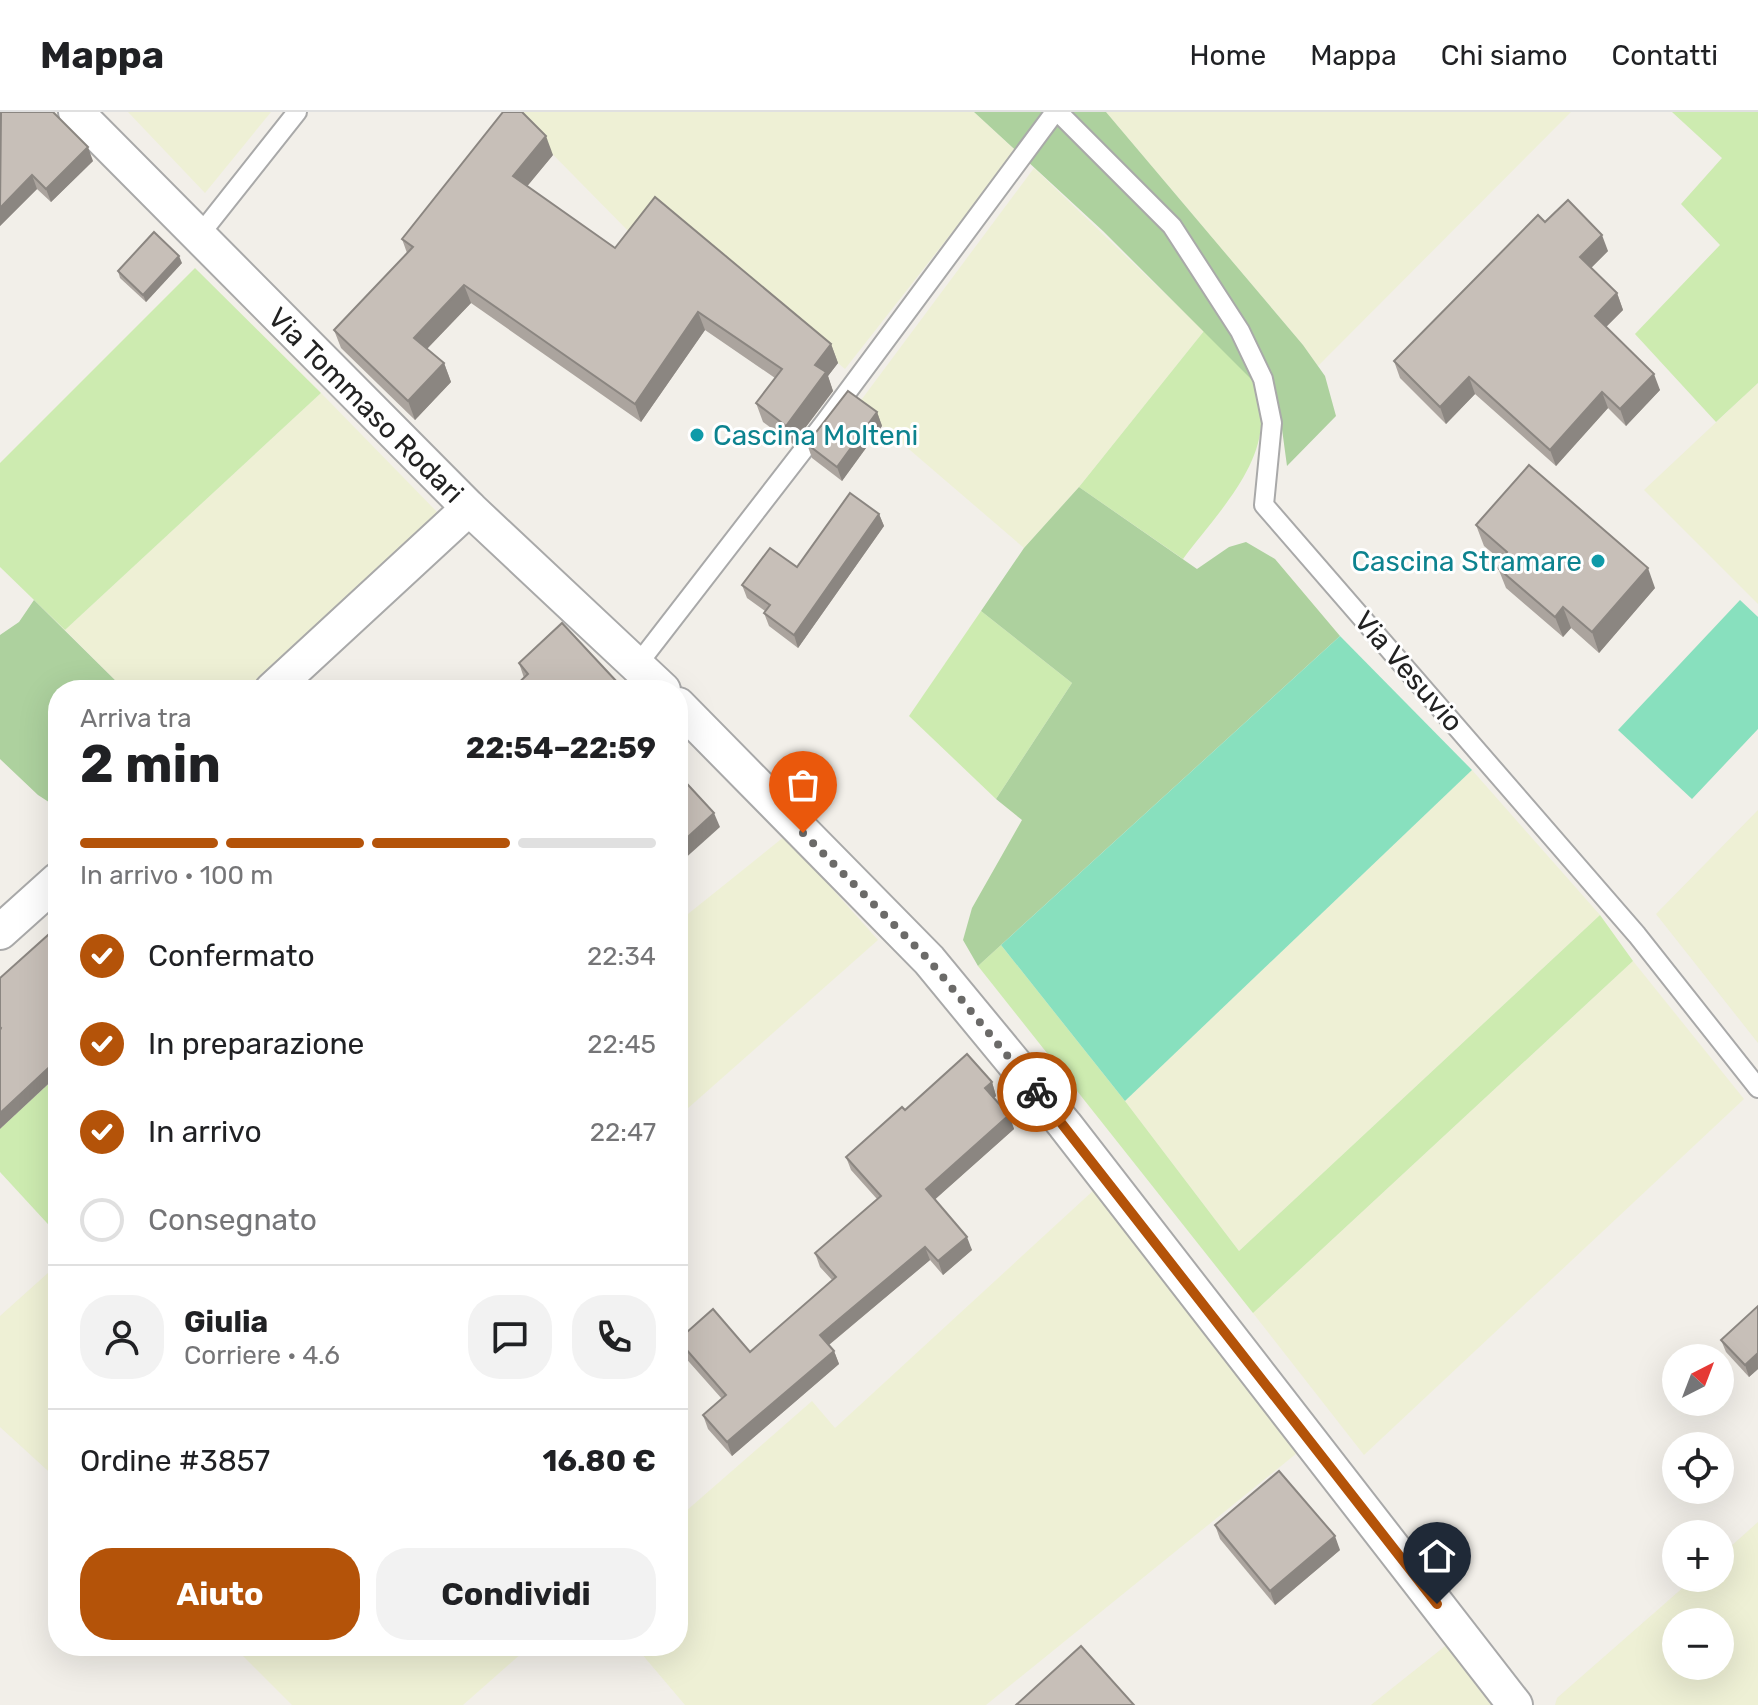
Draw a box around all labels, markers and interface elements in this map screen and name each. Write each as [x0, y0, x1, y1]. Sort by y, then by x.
text: Mappa [40, 32, 164, 78]
text: Home [1190, 39, 1266, 72]
text: Mappa [1310, 39, 1397, 72]
text: Chi siamo [1441, 39, 1568, 72]
text: Contatti [1612, 39, 1718, 72]
street label: Via Tommaso Rodari [261, 301, 470, 510]
place label: Cascina Molteni [713, 419, 918, 452]
marker: Cascina Molteni [688, 426, 706, 444]
place label: Cascina Stramare [1351, 545, 1582, 578]
marker: Cascina Stramare [1589, 552, 1607, 570]
street label: Via Vesuvio [1347, 604, 1470, 738]
text: Arriva tra [80, 703, 192, 734]
text: 22:54–22:59 [466, 730, 656, 766]
text: 2 min [80, 733, 221, 795]
pin [769, 751, 837, 833]
icon: bag [781, 763, 825, 807]
text: In arrivo · 100 m [80, 860, 273, 891]
icon: check [80, 934, 124, 978]
text: Confermato [148, 938, 315, 974]
text: 22:34 [587, 941, 656, 972]
icon: check [80, 1022, 124, 1066]
text: In preparazione [148, 1026, 364, 1062]
text: 22:45 [587, 1029, 656, 1060]
courier [997, 1052, 1077, 1132]
icon: bike [1015, 1070, 1059, 1114]
icon: check [80, 1110, 124, 1154]
text: In arrivo [148, 1114, 262, 1150]
text: 22:47 [590, 1117, 656, 1148]
text: Consegnato [148, 1202, 317, 1238]
button: person [80, 1295, 164, 1379]
button: chat [468, 1295, 552, 1379]
button: phone [572, 1295, 656, 1379]
text: Giulia [184, 1304, 268, 1340]
text: Corriere · 4.6 [184, 1340, 340, 1371]
north arrow [1662, 1344, 1734, 1416]
map controls [1662, 1344, 1734, 1680]
button: locate [1662, 1432, 1734, 1504]
text: Ordine #3857 [80, 1443, 270, 1479]
text: 16.80 € [543, 1443, 656, 1479]
button: + [1662, 1520, 1734, 1592]
pin [1403, 1522, 1471, 1604]
icon: home [1415, 1534, 1459, 1578]
button: Aiuto [80, 1548, 360, 1640]
button: Condividi [376, 1548, 656, 1640]
button: − [1662, 1608, 1734, 1680]

